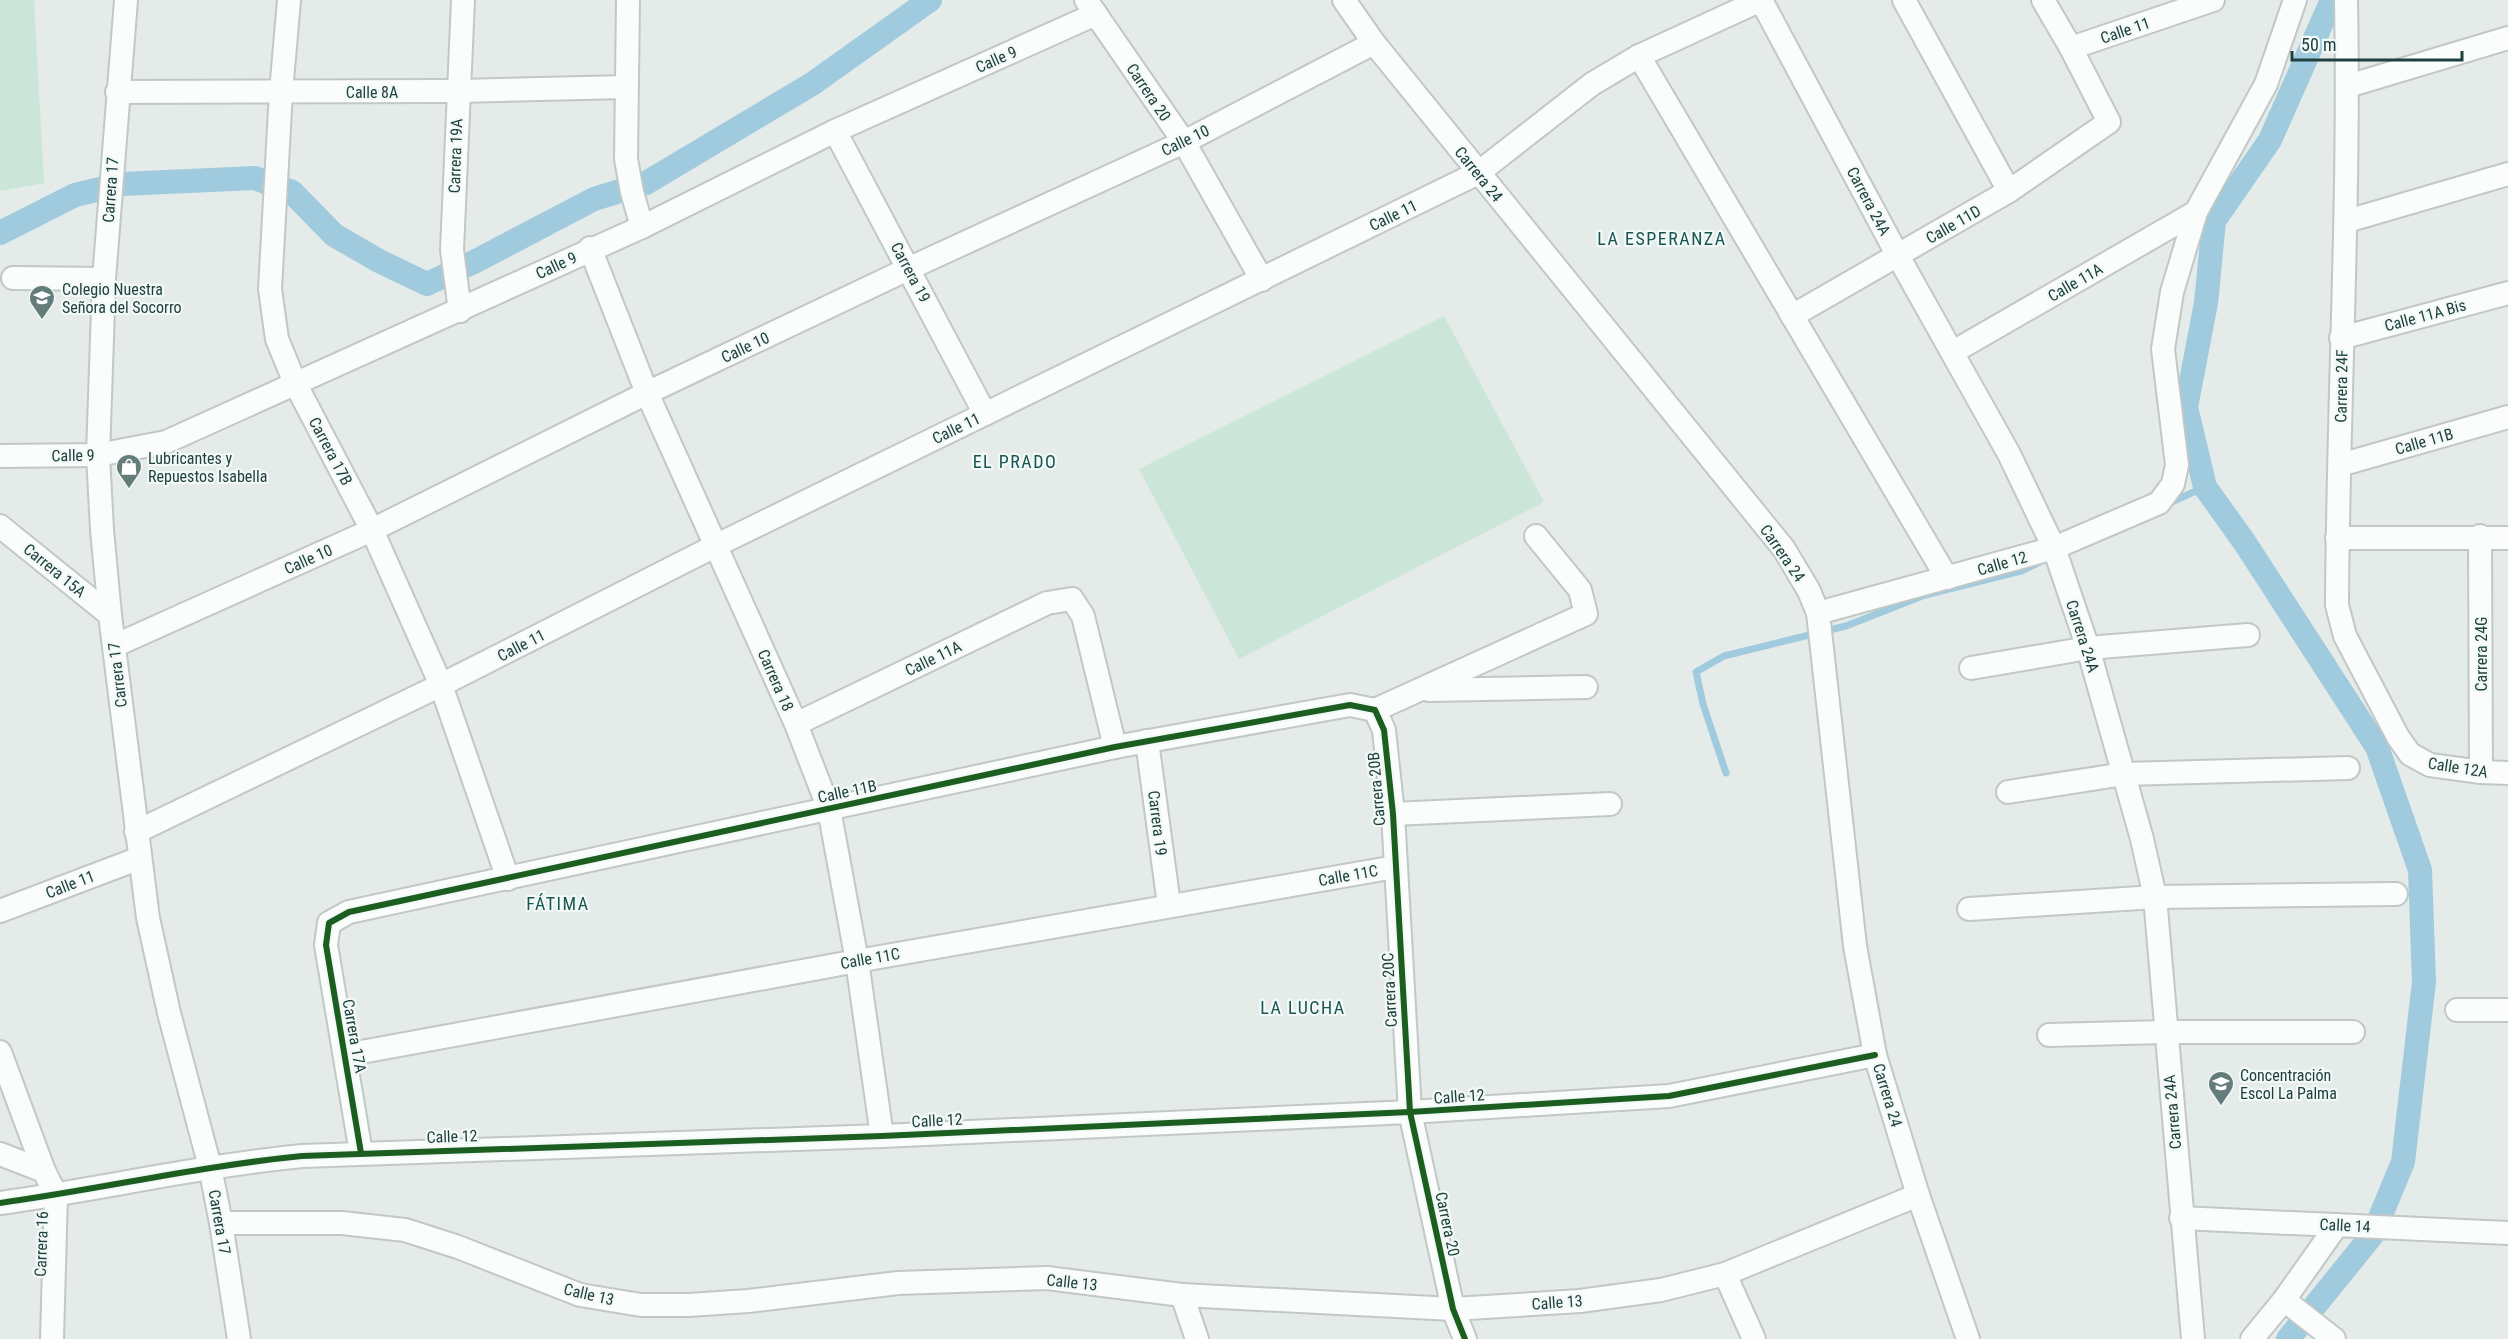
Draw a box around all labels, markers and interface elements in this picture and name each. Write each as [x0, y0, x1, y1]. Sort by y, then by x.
street label: Calle 11 [2098, 13, 2152, 48]
scale bar [2292, 24, 2462, 62]
text: 50 m [2301, 34, 2336, 55]
street label: Calle 9 [973, 42, 1020, 77]
street label: Carrera 20 [1122, 60, 1175, 125]
street label: Calle 8A [346, 83, 398, 102]
street label: Carrera 19A [445, 118, 466, 194]
street label: Calle 10 [1158, 121, 1212, 160]
street label: Carrera 24 [1451, 143, 1507, 206]
street label: Carrera 17 [99, 157, 122, 223]
street label: Carrera 24A [1843, 164, 1894, 239]
street label: Calle 11 [1366, 196, 1420, 235]
street label: Calle 11D [1922, 201, 1984, 248]
district label: LA ESPERANZA [1597, 228, 1727, 249]
street label: Carrera 19 [887, 239, 934, 306]
street label: Calle 9 [533, 248, 580, 283]
street label: Calle 11A [2044, 259, 2106, 306]
place label: Colegio Nuestra Señora del Socorro [62, 280, 182, 317]
school or university icon: Colegio Nuestra Señora del Socorro [27, 283, 57, 321]
street label: Calle 11A Bis [2382, 295, 2468, 335]
street label: Calle 10 [718, 328, 772, 367]
street label: Carrera 24F [2331, 349, 2352, 423]
street label: Calle 11 [929, 409, 983, 448]
street label: Carrera 17B [305, 414, 356, 488]
street label: Calle 11B [2393, 424, 2455, 459]
street label: Calle 9 [51, 446, 95, 465]
place label: Lubricantes y Repuestos Isabella [148, 449, 267, 486]
district label: EL PRADO [973, 451, 1057, 472]
shop icon: Lubricantes y Repuestos Isabella [114, 452, 144, 490]
street label: Carrera 24 [1756, 521, 1809, 586]
street label: Carrera 15A [20, 539, 90, 601]
street label: Calle 10 [281, 540, 335, 579]
street label: Calle 12 [1975, 547, 2029, 580]
street label: Carrera 24A [2062, 598, 2103, 675]
street label: Carrera 24G [2472, 617, 2491, 691]
street label: Calle 11 [494, 625, 548, 665]
street label: Calle 11A [902, 637, 964, 680]
street label: Carrera 17 [104, 641, 131, 709]
street label: Carrera 18 [754, 646, 798, 714]
street label: Carrera 20B [1364, 751, 1389, 827]
street label: Calle 12A [2427, 753, 2489, 782]
street label: Calle 11B [816, 776, 878, 807]
street label: Carrera 19 [1144, 789, 1171, 857]
street label: Calle 11C [1317, 861, 1379, 890]
street label: Calle 11 [43, 866, 97, 902]
district label: FÁTIMA [526, 893, 590, 914]
street label: Calle 11C [839, 944, 901, 973]
street label: Carrera 20C [1378, 952, 1401, 1028]
district label: LA LUCHA [1260, 997, 1346, 1018]
street label: Carrera 17A [339, 998, 370, 1075]
street label: Carrera 24 [1869, 1061, 1906, 1129]
place label: Concentración Escol La Palma [2240, 1066, 2337, 1103]
school or university icon: Concentración Escol La Palma [2206, 1069, 2236, 1107]
street label: Carrera 24A [2160, 1074, 2185, 1150]
street label: Calle 12 [1433, 1085, 1485, 1108]
street label: Calle 12 [911, 1110, 963, 1131]
street label: Calle 12 [426, 1126, 478, 1147]
street label: Carrera 17 [204, 1188, 235, 1256]
street label: Carrera 20 [1431, 1190, 1464, 1258]
street label: Carrera 16 [31, 1211, 52, 1277]
street label: Calle 14 [2319, 1215, 2371, 1236]
street label: Calle 13 [1046, 1270, 1098, 1295]
street label: Calle 13 [562, 1279, 616, 1309]
street label: Calle 13 [1531, 1291, 1583, 1314]

